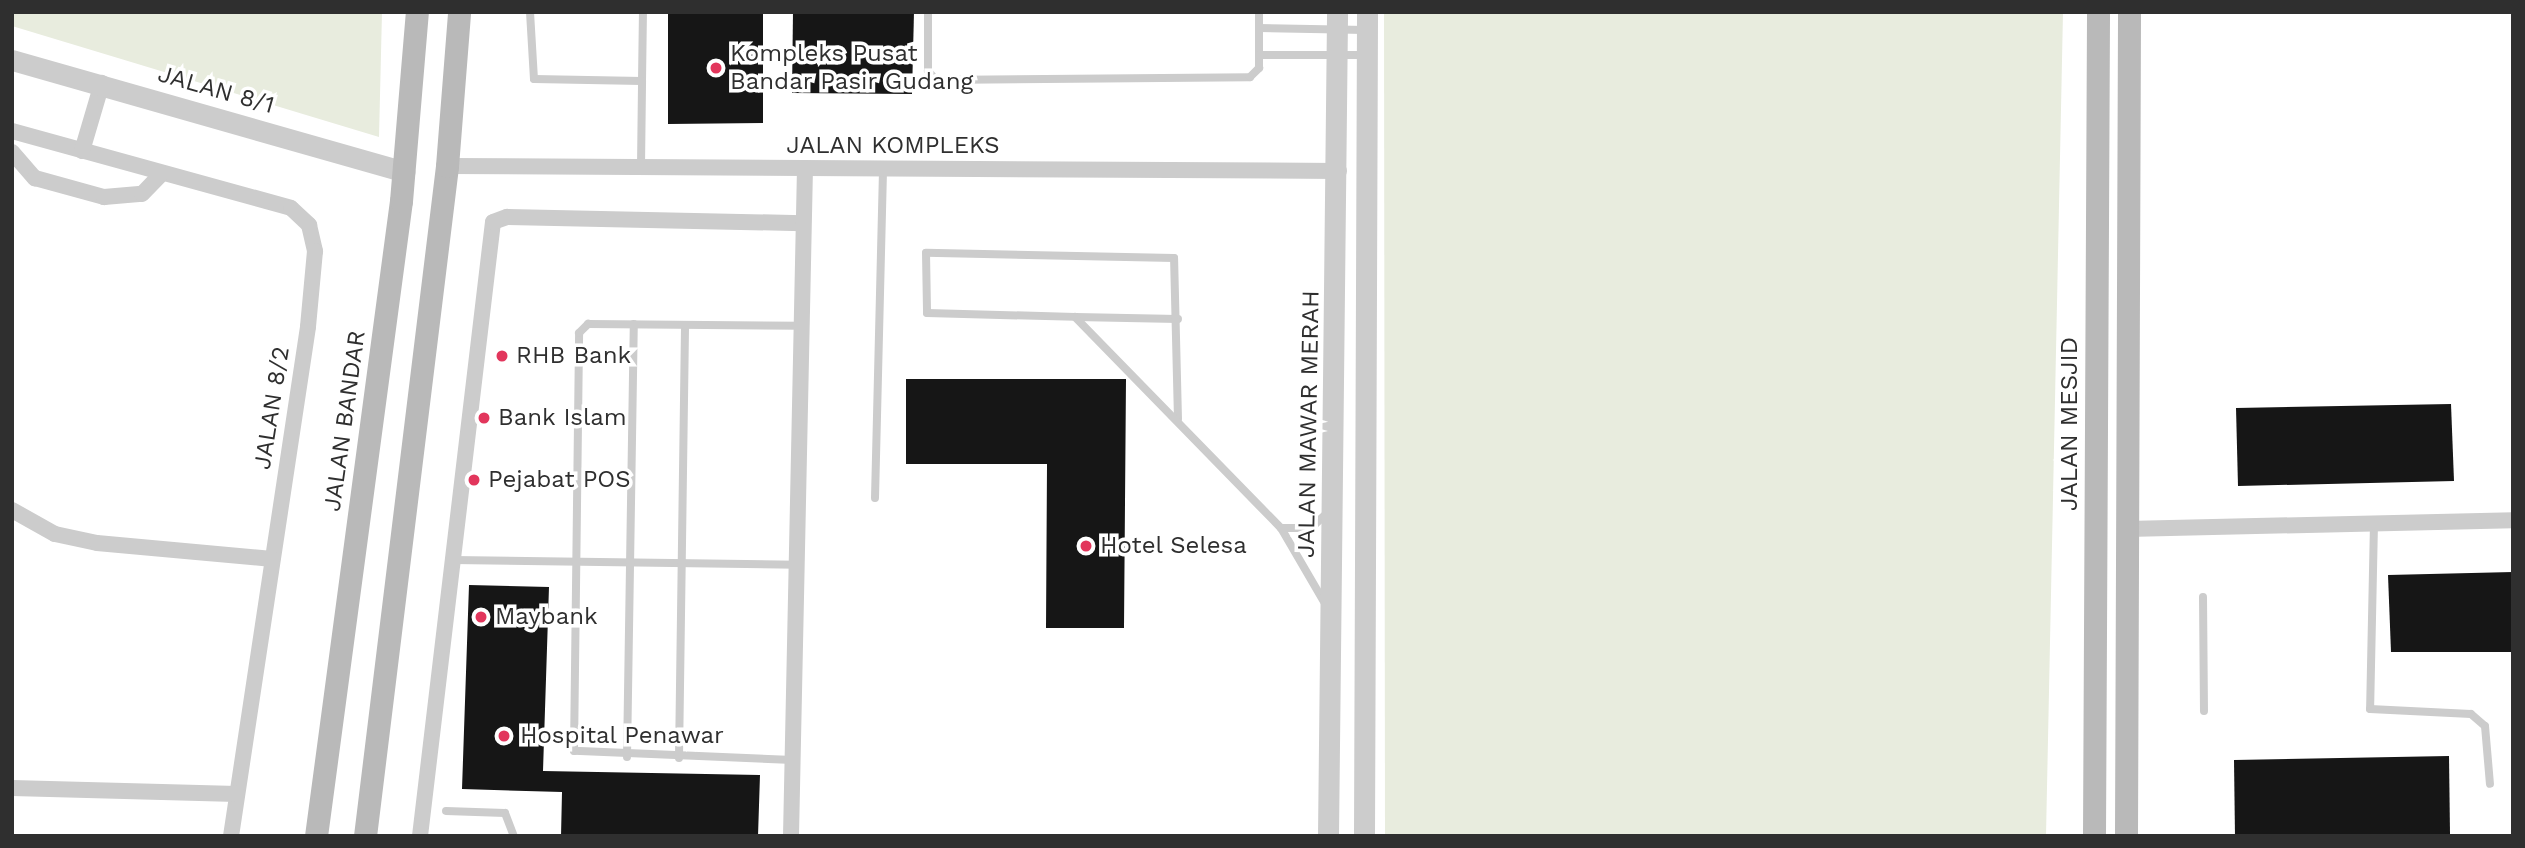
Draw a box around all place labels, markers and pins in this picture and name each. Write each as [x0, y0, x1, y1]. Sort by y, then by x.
place label: Kompleks Pusat Bandar Pasir Gudang [730, 40, 974, 96]
marker: Kompleks Pusat Bandar Pasir Gudang [708, 60, 724, 76]
place label: RHB Bank [516, 342, 631, 370]
marker: RHB Bank [494, 348, 510, 364]
place label: Bank Islam [498, 404, 627, 432]
marker: Bank Islam [476, 410, 492, 426]
place label: Pejabat POS [488, 466, 631, 494]
marker: Pejabat POS [466, 472, 482, 488]
place label: Hotel Selesa [1100, 532, 1248, 560]
marker: Hotel Selesa [1078, 538, 1094, 554]
place label: Maybank [495, 603, 598, 631]
marker: Maybank [473, 609, 489, 625]
place label: Hospital Penawar [520, 722, 725, 750]
marker: Hospital Penawar [494, 726, 514, 746]

